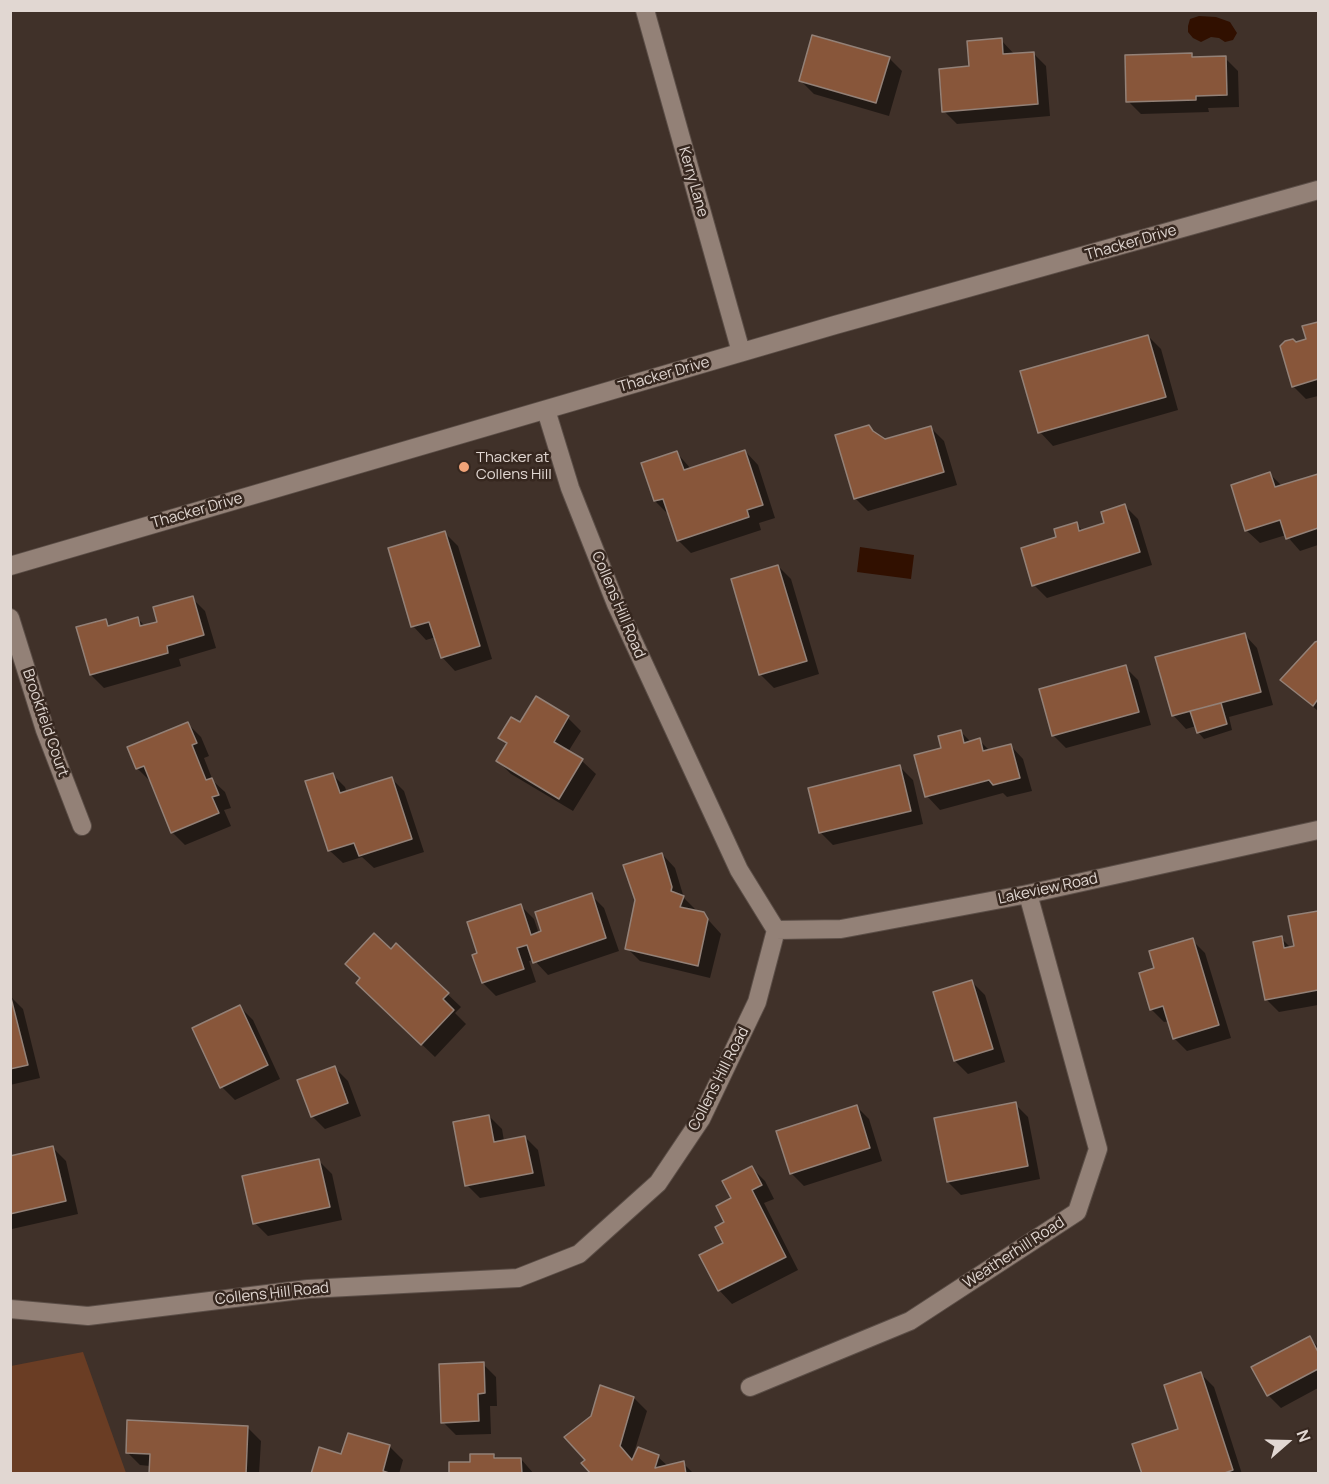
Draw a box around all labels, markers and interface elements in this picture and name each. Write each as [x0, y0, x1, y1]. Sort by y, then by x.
street label: Kerry Lane [674, 145, 712, 219]
street label: Thacker Drive [1083, 221, 1179, 265]
street label: Thacker Drive [616, 353, 712, 397]
place label: Thacker at Collens Hill [476, 449, 552, 484]
marker: Thacker at Collens Hill [457, 460, 471, 474]
street label: Thacker Drive [149, 489, 245, 533]
street label: Collens Hill Road [587, 549, 649, 661]
street label: Brookfield Court [18, 667, 72, 779]
street label: Lakeview Road [997, 870, 1099, 908]
street label: Collens Hill Road [685, 1024, 753, 1134]
street label: Weatherhill Road [960, 1214, 1068, 1292]
street label: Collens Hill Road [214, 1279, 330, 1309]
north arrow [1257, 1412, 1317, 1472]
text: N [1292, 1427, 1316, 1445]

